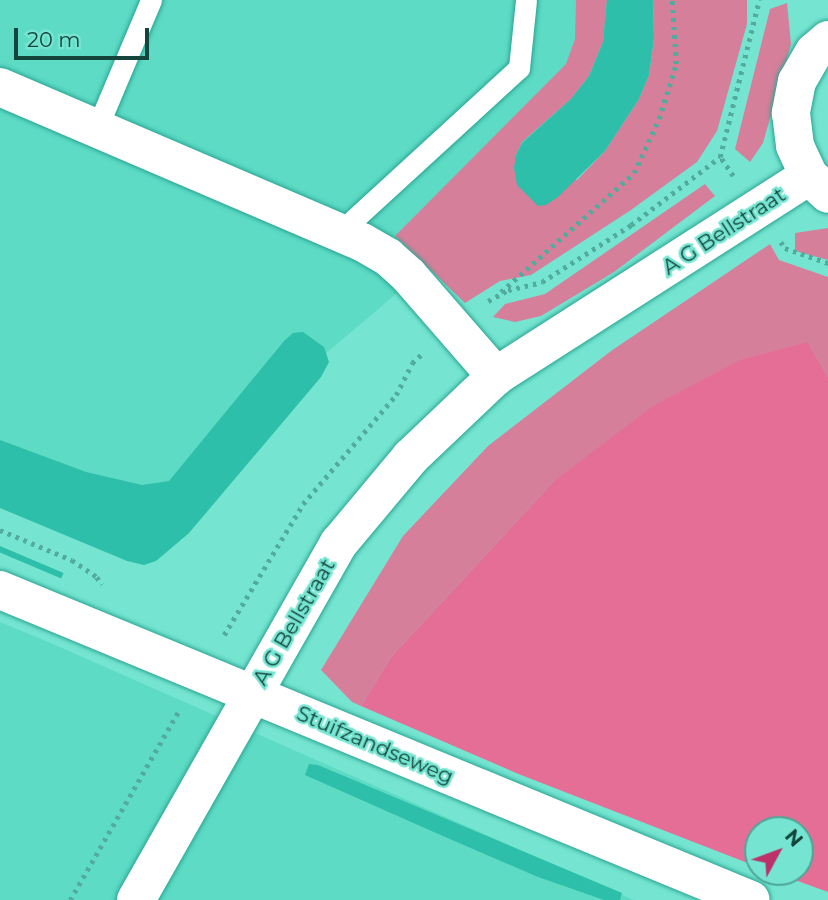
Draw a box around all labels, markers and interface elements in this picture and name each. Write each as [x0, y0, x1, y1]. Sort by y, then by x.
scale bar [18, 14, 152, 58]
text: 20 m [27, 27, 81, 52]
street label: A G Bellstraat [658, 182, 790, 280]
street label: A G Bellstraat [248, 554, 340, 690]
street label: Stuifzandseweg [293, 701, 457, 789]
north arrow [744, 816, 814, 886]
text: N [780, 825, 807, 852]

